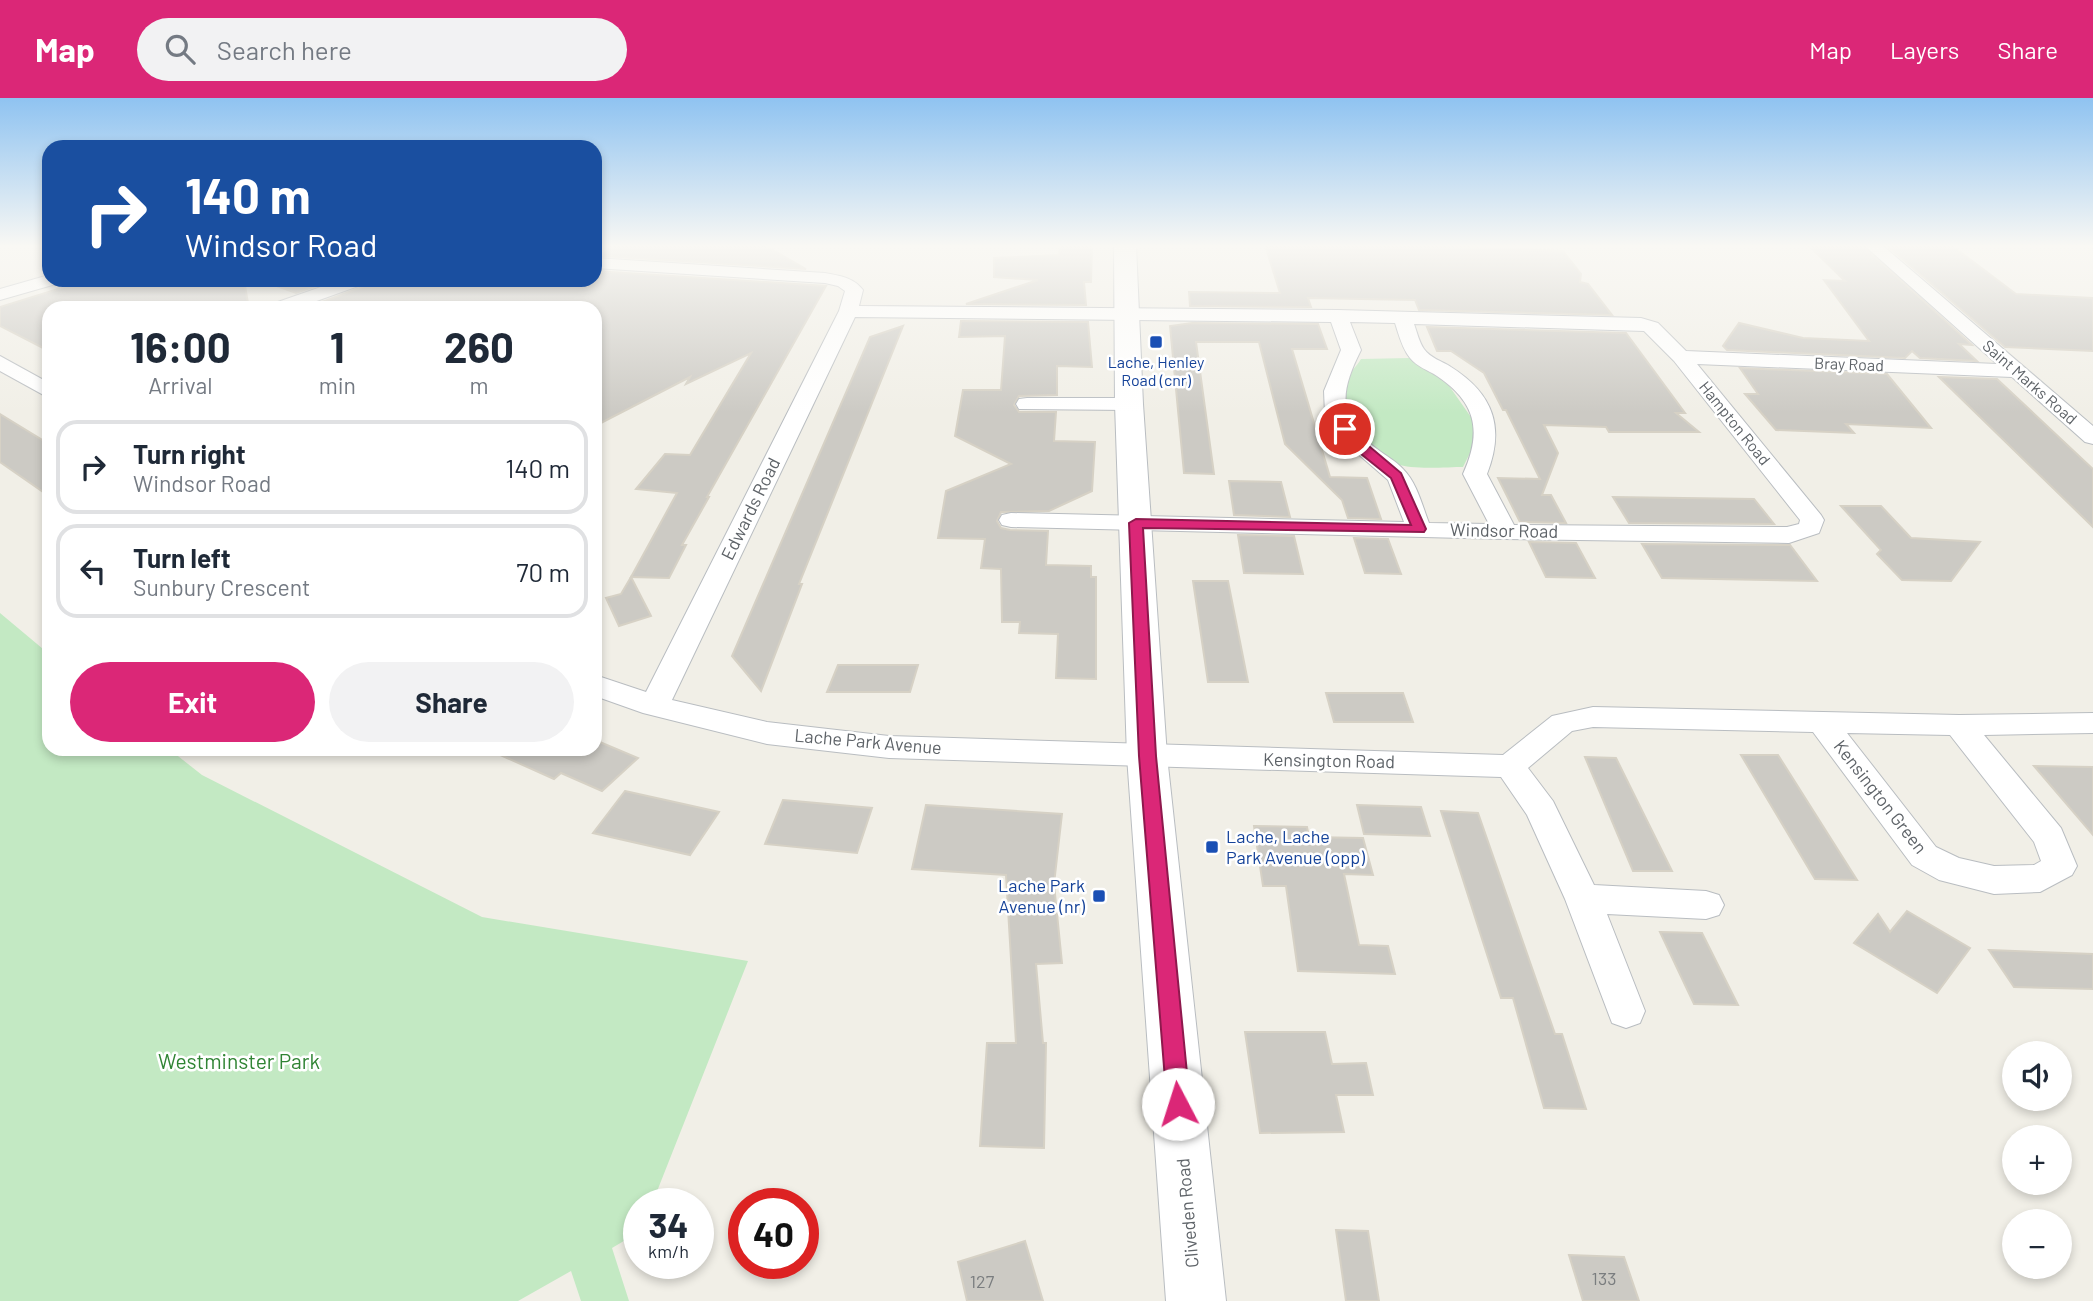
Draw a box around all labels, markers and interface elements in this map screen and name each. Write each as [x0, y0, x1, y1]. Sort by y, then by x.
search box [137, 18, 627, 81]
text: Map [35, 29, 95, 69]
icon: search [161, 30, 199, 68]
text: Search here [217, 34, 352, 65]
text: Map [1809, 35, 1852, 64]
text: Layers [1890, 35, 1959, 64]
text: Share [1997, 35, 2058, 64]
text: 140 m [185, 165, 311, 224]
icon: right [70, 168, 161, 259]
text: Windsor Road [185, 225, 377, 263]
text: 16:00 [130, 321, 231, 371]
text: 1 [330, 321, 345, 371]
text: 260 [444, 321, 514, 371]
marker: Lache, Henley Road (cnr) [1148, 334, 1164, 350]
street label: Saint Marks Road [1979, 335, 2081, 428]
place label: Lache, Henley Road (cnr) [1108, 352, 1205, 389]
street label: Bray Road [1814, 353, 1884, 374]
text: Arrival [148, 371, 212, 399]
text: min [319, 371, 356, 399]
text: m [469, 371, 488, 399]
street label: Hampton Road [1696, 377, 1775, 468]
pin [1315, 399, 1375, 459]
icon: arrive [1326, 410, 1364, 448]
text: Turn right [133, 438, 246, 469]
icon: right [74, 448, 112, 486]
text: 140 m [505, 452, 570, 483]
street label: Edwards Road [716, 454, 784, 563]
text: Windsor Road [133, 469, 271, 497]
street label: Windsor Road [1450, 518, 1558, 542]
text: Turn left [133, 542, 231, 573]
icon: left [74, 552, 112, 590]
text: 70 m [516, 556, 570, 587]
text: Sunbury Crescent [133, 573, 311, 601]
button: Exit [70, 662, 315, 742]
button: Share [329, 662, 574, 742]
street label: Lache Park Avenue [794, 724, 943, 758]
street label: Kensington Green [1830, 735, 1932, 858]
street label: Kensington Road [1263, 748, 1395, 772]
place label: Lache, Lache Park Avenue (opp) [1226, 825, 1365, 868]
marker: Lache, Lache Park Avenue (opp) [1204, 839, 1220, 855]
place label: Lache Park Avenue (nr) [998, 874, 1085, 917]
marker: Lache Park Avenue (nr) [1091, 888, 1107, 904]
map controls [2002, 1041, 2072, 1279]
button: sound [2002, 1041, 2072, 1111]
park label: Westminster Park [158, 1048, 320, 1073]
position arrow [1141, 1067, 1215, 1141]
button: + [2002, 1125, 2072, 1195]
street label: Cliveden Road [1171, 1157, 1203, 1269]
speed limit sign: 40 [728, 1188, 819, 1279]
text: 34 [648, 1203, 689, 1245]
button: − [2002, 1209, 2072, 1279]
text: km/h [648, 1240, 689, 1262]
house number: 133 [1592, 1267, 1616, 1289]
house number: 127 [970, 1270, 995, 1292]

